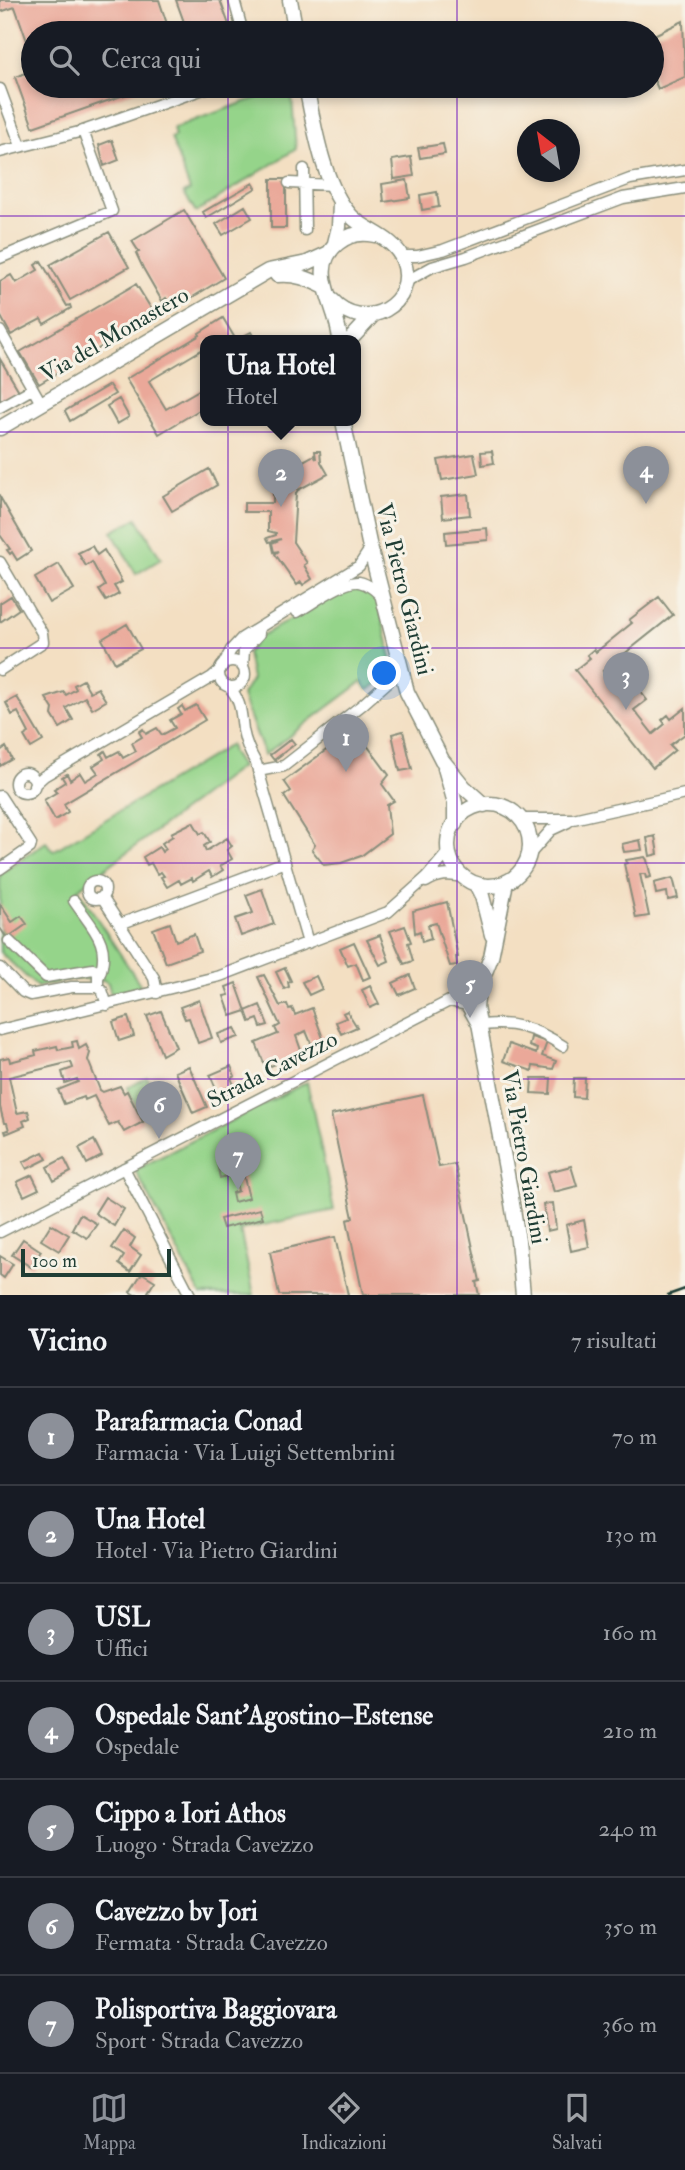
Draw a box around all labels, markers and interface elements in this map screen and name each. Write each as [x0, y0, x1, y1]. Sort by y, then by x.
search box [21, 21, 664, 98]
icon: search [45, 41, 83, 79]
text: Cerca qui [101, 44, 201, 76]
north arrow [517, 119, 580, 182]
street label: Via del Monastero [35, 280, 194, 389]
popup [200, 335, 361, 426]
text: Una Hotel [225, 350, 336, 382]
text: Hotel [225, 382, 278, 411]
pin: 4 [623, 446, 669, 504]
pin: 2 [258, 449, 304, 507]
street label: Via Pietro Giardini [369, 500, 440, 678]
pin: 3 [603, 652, 649, 710]
your location [367, 656, 401, 690]
pin: 1 [323, 714, 369, 772]
pin: 5 [447, 960, 493, 1018]
street label: Strada Cavezzo [202, 1024, 342, 1115]
street label: Via Pietro Giardini [495, 1068, 554, 1246]
pin: 6 [136, 1081, 182, 1139]
pin: 7 [215, 1132, 261, 1190]
scale bar [21, 1246, 172, 1278]
text: 100 m [32, 1249, 77, 1273]
text: Vicino [28, 1322, 107, 1359]
text: 7 risultati [571, 1326, 657, 1355]
text: Parafarmacia Conad [95, 1406, 302, 1438]
text: 1 [47, 1422, 55, 1451]
text: 70 m [612, 1422, 657, 1451]
text: Farmacia · Via Luigi Settembrini [95, 1438, 395, 1467]
text: Una Hotel [95, 1504, 205, 1536]
text: 2 [45, 1520, 57, 1549]
text: 130 m [605, 1520, 657, 1549]
text: Hotel · Via Pietro Giardini [95, 1536, 338, 1565]
text: USL [95, 1602, 150, 1634]
text: 3 [47, 1618, 55, 1647]
text: 160 m [603, 1618, 657, 1647]
text: Uffici [95, 1634, 148, 1663]
text: Ospedale Sant’Agostino–Estense [95, 1700, 433, 1732]
text: 4 [45, 1716, 57, 1745]
text: 210 m [603, 1716, 657, 1745]
text: Ospedale [95, 1732, 179, 1761]
text: Cippo a Iori Athos [95, 1798, 286, 1830]
text: 5 [46, 1814, 56, 1843]
text: 240 m [598, 1814, 657, 1843]
text: Luogo · Strada Cavezzo [95, 1830, 314, 1859]
text: Cavezzo bv Jori [95, 1896, 258, 1928]
text: 6 [45, 1912, 57, 1941]
text: 350 m [604, 1912, 657, 1941]
text: Fermata · Strada Cavezzo [95, 1928, 328, 1957]
text: Polisportiva Baggiovara [95, 1994, 337, 2026]
text: 7 [46, 2010, 56, 2039]
text: 360 m [602, 2010, 657, 2039]
text: Sport · Strada Cavezzo [95, 2026, 303, 2055]
tab: Mappa [83, 2089, 136, 2155]
tab: Indicazioni [301, 2089, 387, 2155]
tab: Salvati [552, 2089, 602, 2155]

